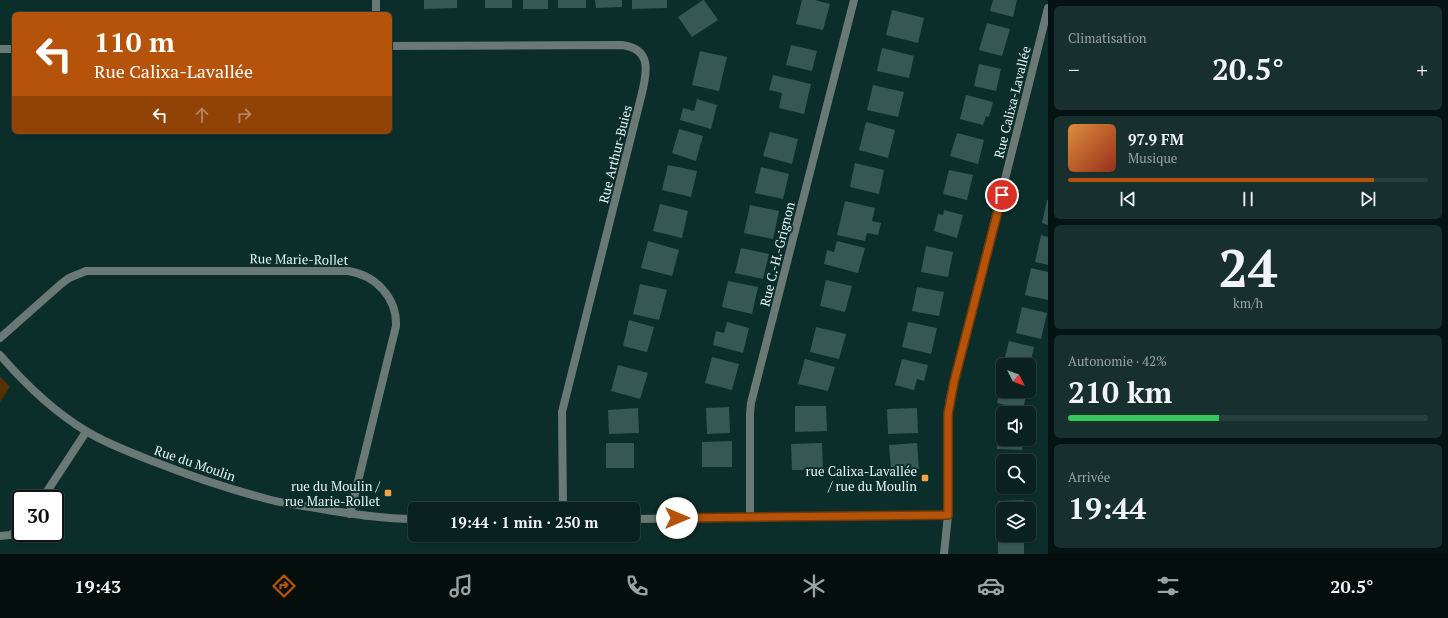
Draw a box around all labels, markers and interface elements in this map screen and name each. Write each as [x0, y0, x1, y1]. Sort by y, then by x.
text: 110 m [94, 23, 175, 60]
icon: left [28, 28, 80, 80]
text: Climatisation [1068, 29, 1147, 47]
street label: Rue Calixa-Lavallée [989, 44, 1035, 160]
text: 20.5° [1212, 49, 1284, 89]
text: − [1068, 55, 1080, 84]
text: + [1416, 55, 1428, 84]
text: Rue Calixa-Lavallée [94, 59, 253, 83]
street label: Rue Arthur-Buies [594, 103, 636, 205]
icon: left [149, 104, 171, 126]
icon: ahead [191, 104, 213, 126]
icon: right [233, 104, 255, 126]
text: 97.9 FM [1128, 129, 1184, 149]
text: Musique [1128, 149, 1177, 167]
pin [985, 178, 1019, 212]
icon: arrive [991, 184, 1013, 206]
icon: previous [1117, 188, 1139, 210]
icon: pause [1237, 188, 1259, 210]
icon: next [1357, 188, 1379, 210]
street label: Rue C.-H.-Grignon [755, 200, 799, 308]
text: 24 [1219, 233, 1277, 302]
street label: Rue Marie-Rollet [250, 249, 349, 269]
text: km/h [1233, 294, 1263, 312]
text: Autonomie · 42% [1068, 352, 1167, 370]
north arrow [996, 358, 1036, 398]
map controls [996, 358, 1036, 542]
text: 210 km [1068, 372, 1172, 412]
button: sound [996, 406, 1036, 446]
street label: Rue du Moulin [152, 441, 238, 485]
button: search [996, 454, 1036, 494]
place label: rue Calixa-Lavallée / rue du Moulin [805, 462, 917, 495]
text: Arrivée [1068, 468, 1110, 486]
marker: rue Calixa-Lavallée / rue du Moulin [920, 473, 930, 483]
place label: rue du Moulin / rue Marie-Rollet [285, 477, 381, 510]
marker: rue du Moulin / rue Marie-Rollet [383, 488, 393, 498]
text: 19:44 [1068, 488, 1146, 528]
speed limit sign: 30 [12, 490, 64, 542]
position arrow [656, 497, 698, 539]
button: layers [996, 502, 1036, 542]
text: 19:44 · 1 min · 250 m [450, 512, 598, 532]
icon: directions [270, 572, 298, 600]
icon: music [447, 572, 475, 600]
icon: phone [623, 572, 651, 600]
icon: climate [800, 572, 828, 600]
icon: car [977, 572, 1005, 600]
icon: filters [1154, 572, 1182, 600]
text: 19:43 [74, 574, 121, 598]
text: 20.5° [1330, 574, 1374, 598]

